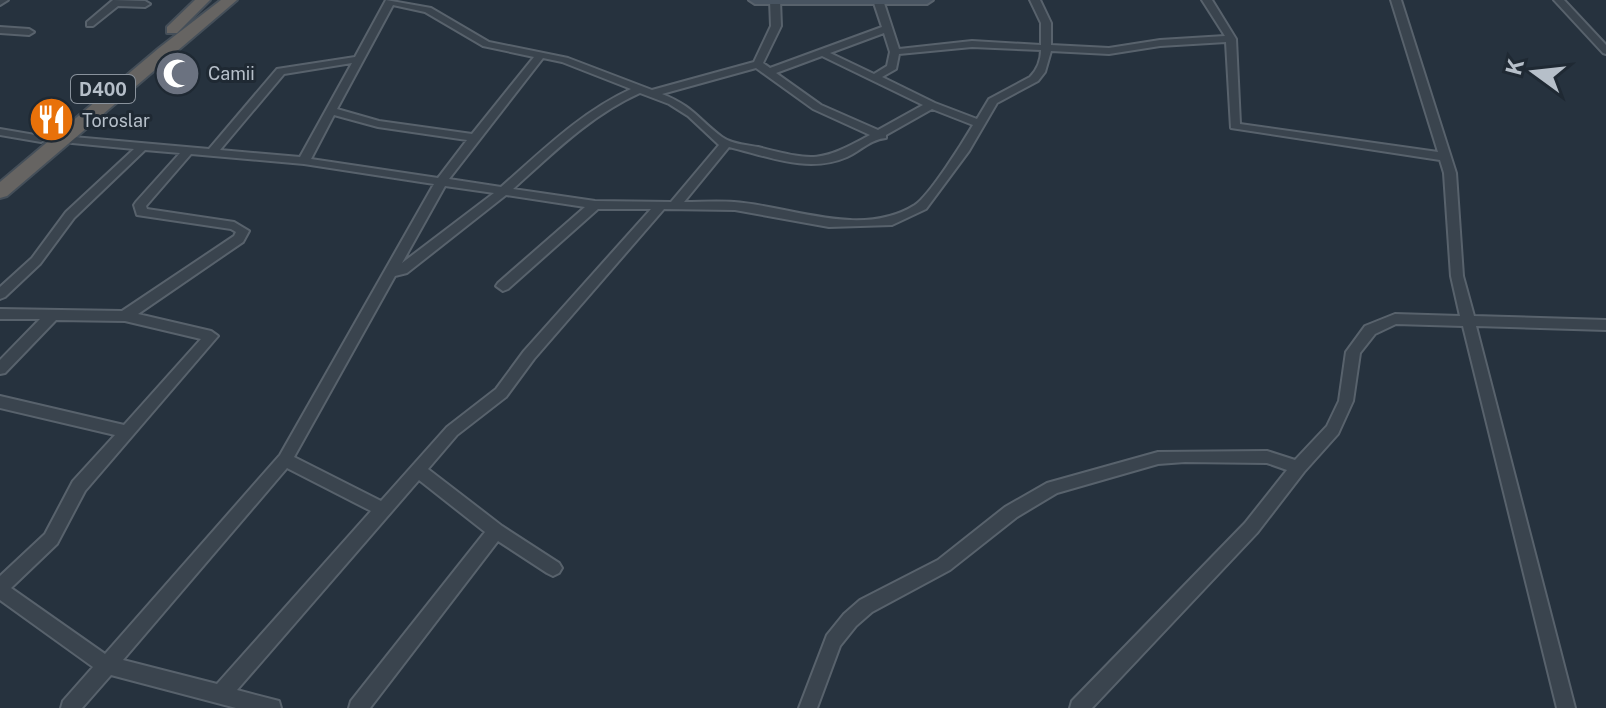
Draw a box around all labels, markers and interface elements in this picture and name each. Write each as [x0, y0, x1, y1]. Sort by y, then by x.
north arrow [1494, 32, 1574, 112]
mosque icon: Camii [153, 49, 201, 97]
text: K [1500, 56, 1529, 78]
place label: Camii [208, 63, 255, 84]
road number: D400 [71, 75, 135, 103]
restaurant icon: Toroslar [27, 96, 75, 144]
place label: Toroslar [82, 110, 150, 131]

